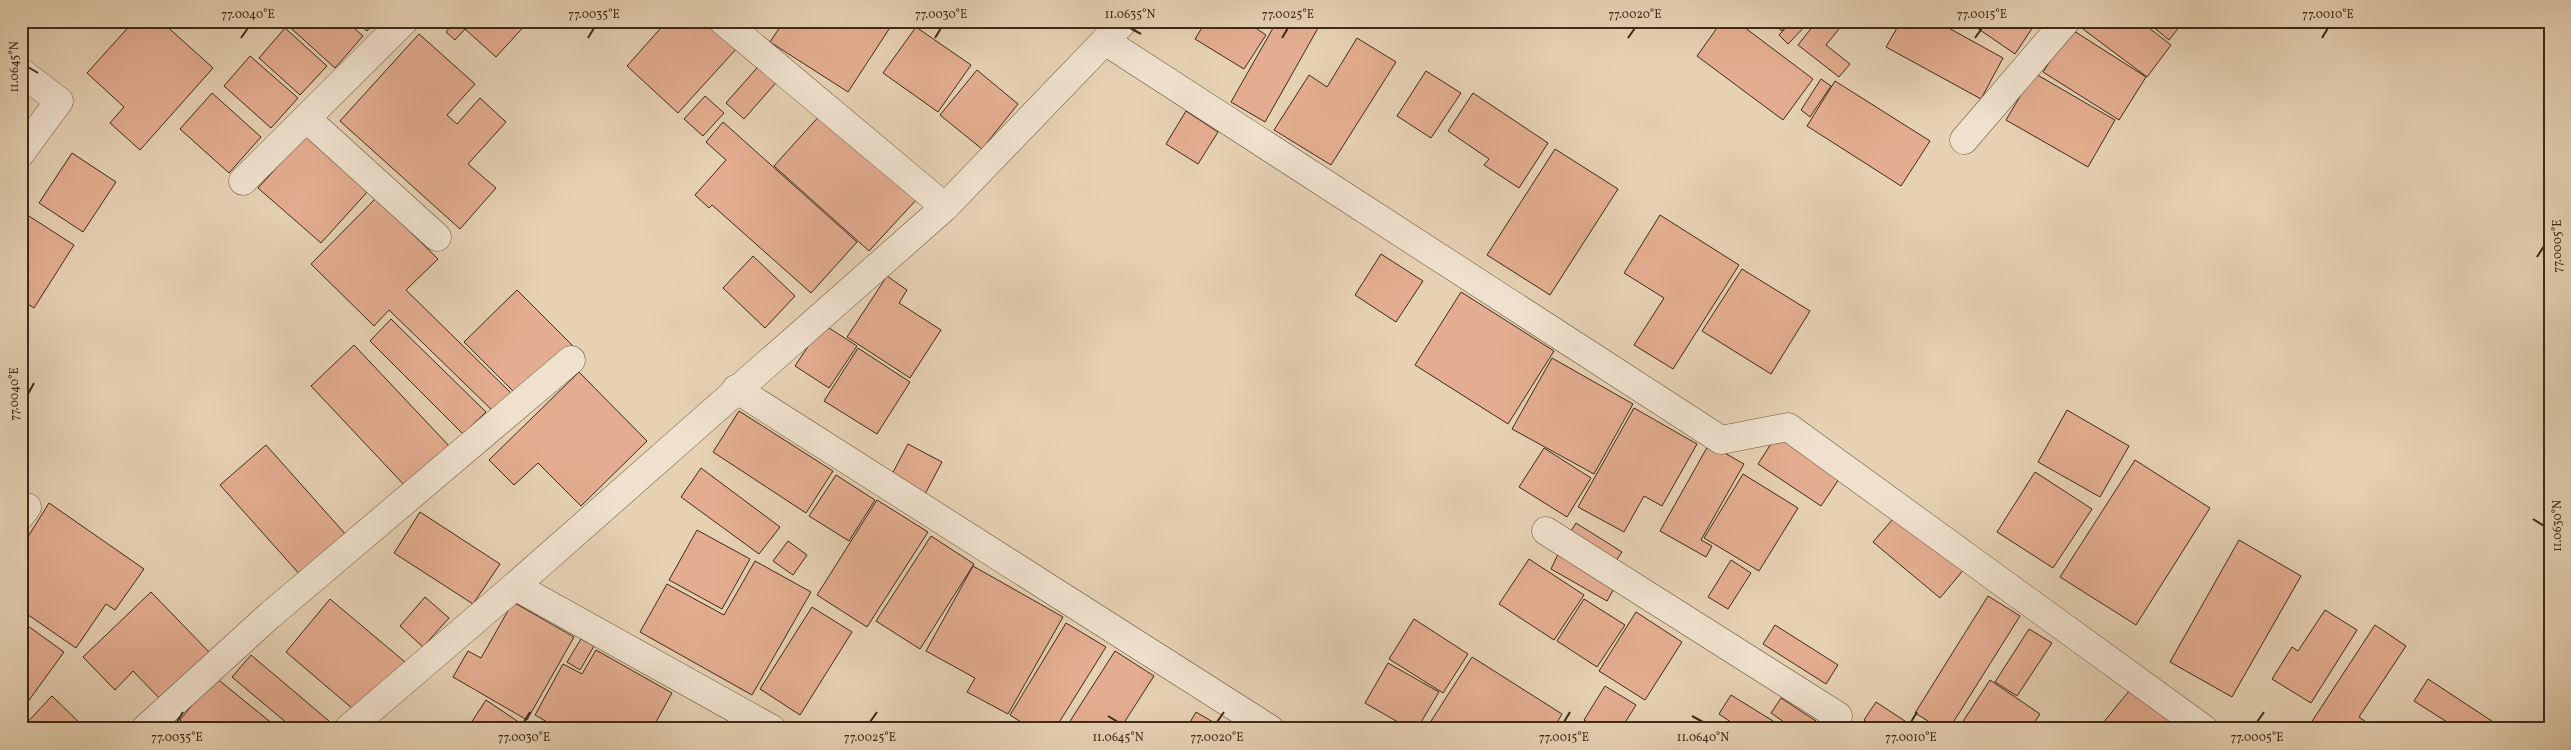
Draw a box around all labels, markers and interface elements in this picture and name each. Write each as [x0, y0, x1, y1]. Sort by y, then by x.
text: 77.0040°E [221, 7, 275, 23]
text: 77.0035°E [568, 7, 620, 23]
text: 77.0030°E [915, 7, 967, 23]
text: 11.0635°N [1105, 7, 1155, 23]
text: 77.0025°E [1262, 7, 1314, 23]
text: 77.0020°E [1609, 7, 1661, 23]
text: 77.0015°E [1957, 7, 2007, 23]
text: 77.0010°E [2302, 7, 2354, 23]
text: 11.0645°N [7, 41, 23, 93]
text: 77.0005°E [2550, 220, 2566, 272]
text: 77.0040°E [7, 367, 23, 421]
text: 11.0630°N [2550, 500, 2566, 552]
text: 77.0035°E [151, 730, 203, 746]
text: 77.0030°E [498, 730, 550, 746]
text: 77.0025°E [844, 730, 896, 746]
text: 11.0645°N [1092, 730, 1144, 746]
text: 77.0020°E [1191, 730, 1243, 746]
text: 77.0015°E [1539, 730, 1589, 746]
text: 11.0640°N [1677, 730, 1729, 746]
text: 77.0010°E [1885, 730, 1937, 746]
text: 77.0005°E [2231, 730, 2283, 746]

